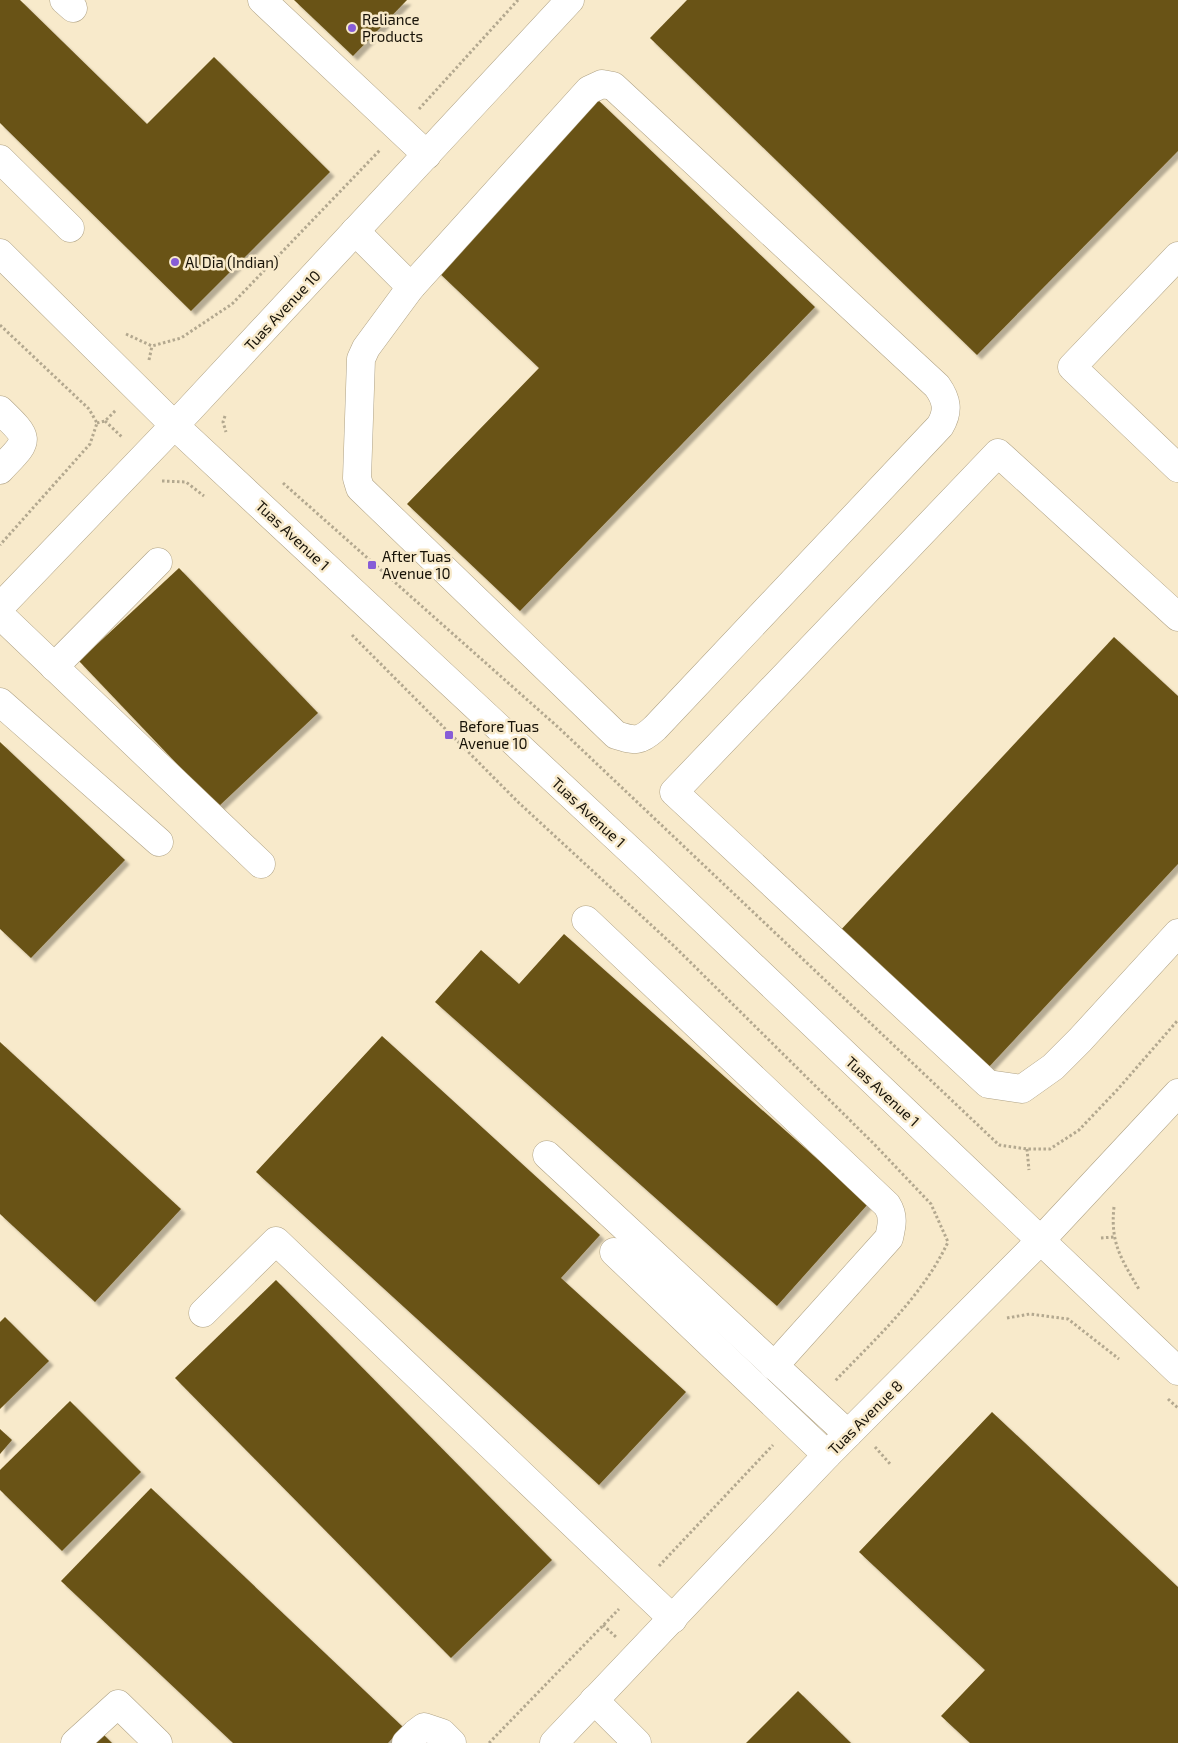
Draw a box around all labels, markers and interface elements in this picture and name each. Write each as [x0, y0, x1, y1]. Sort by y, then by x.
place label: Reliance Products [362, 10, 423, 45]
marker: Reliance Products [346, 22, 358, 34]
place label: Al Dia (Indian) [185, 253, 279, 271]
marker: Al Dia (Indian) [169, 256, 181, 268]
street label: Tuas Avenue 10 [240, 266, 324, 354]
street label: Tuas Avenue 1 [252, 496, 334, 574]
place label: After Tuas Avenue 10 [382, 547, 451, 582]
marker: After Tuas Avenue 10 [366, 559, 378, 571]
place label: Before Tuas Avenue 10 [459, 717, 539, 752]
marker: Before Tuas Avenue 10 [443, 729, 455, 741]
street label: Tuas Avenue 1 [548, 773, 630, 851]
street label: Tuas Avenue 1 [842, 1052, 924, 1130]
street label: Tuas Avenue 8 [824, 1376, 906, 1458]

